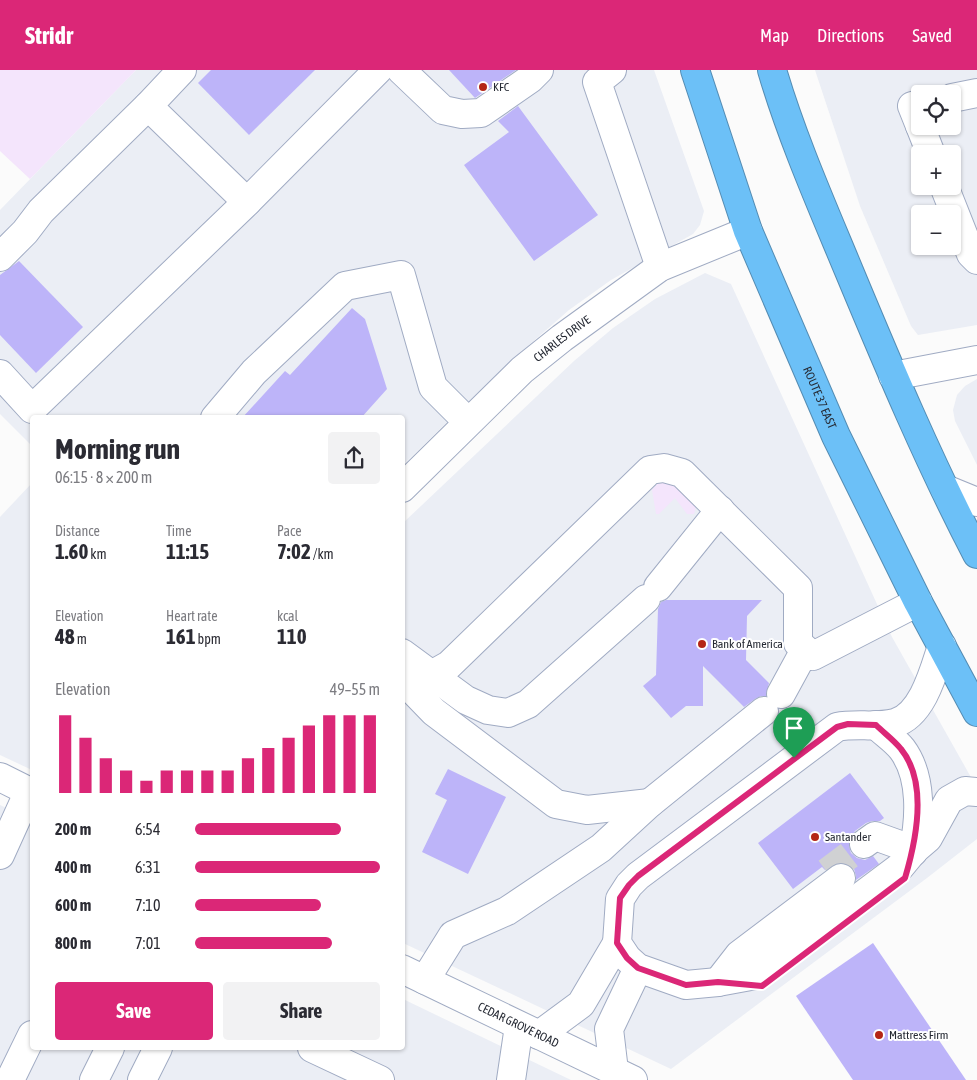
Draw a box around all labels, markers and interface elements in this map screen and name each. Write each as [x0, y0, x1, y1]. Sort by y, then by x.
text: Stridr [25, 22, 73, 49]
text: Map [760, 25, 789, 46]
text: Directions [817, 25, 884, 46]
text: Saved [912, 25, 952, 46]
place label: KFC [493, 80, 510, 94]
marker: KFC [477, 81, 489, 93]
map controls [911, 85, 961, 255]
button: locate [911, 85, 961, 135]
button: + [911, 145, 961, 195]
button: − [911, 205, 961, 255]
street label: CHARLES DRIVE [531, 313, 593, 365]
street label: ROUTE 37 EAST [800, 365, 839, 432]
button: share [328, 432, 380, 484]
text: Morning run [55, 433, 180, 465]
text: 06:15 · 8 × 200 m [55, 468, 152, 486]
text: Distance [55, 523, 100, 539]
text: Time [166, 523, 192, 539]
text: Pace [277, 523, 302, 539]
text: 1.60 [55, 539, 88, 563]
text: 11:15 [166, 539, 209, 563]
text: 7:02 [277, 539, 311, 563]
text: km [88, 546, 107, 562]
text: /km [311, 546, 334, 562]
text: Elevation [55, 608, 104, 624]
text: Heart rate [166, 608, 218, 624]
text: kcal [277, 608, 298, 624]
text: 48 [55, 624, 75, 648]
text: 161 [166, 624, 196, 648]
text: 110 [277, 624, 307, 648]
text: m [75, 631, 87, 647]
text: bpm [196, 631, 221, 647]
place label: Bank of America [712, 637, 783, 651]
marker: Bank of America [696, 638, 708, 650]
text: Elevation [55, 680, 110, 698]
text: 49–55 m [330, 680, 380, 698]
pin [773, 707, 815, 758]
icon: arrive [780, 714, 808, 742]
text: 200 m [55, 820, 91, 838]
text: 6:54 [135, 820, 160, 838]
place label: Santander [825, 830, 871, 844]
marker: Santander [809, 831, 821, 843]
text: 400 m [55, 858, 91, 876]
text: 6:31 [135, 858, 160, 876]
text: 600 m [55, 896, 91, 914]
text: 7:10 [135, 896, 160, 914]
text: 800 m [55, 934, 91, 952]
text: 7:01 [135, 934, 161, 952]
button: Save [55, 982, 213, 1040]
button: Share [223, 982, 380, 1040]
street label: CEDAR GROVE ROAD [475, 999, 561, 1050]
place label: Mattress Firm [889, 1028, 948, 1042]
marker: Mattress Firm [873, 1029, 885, 1041]

